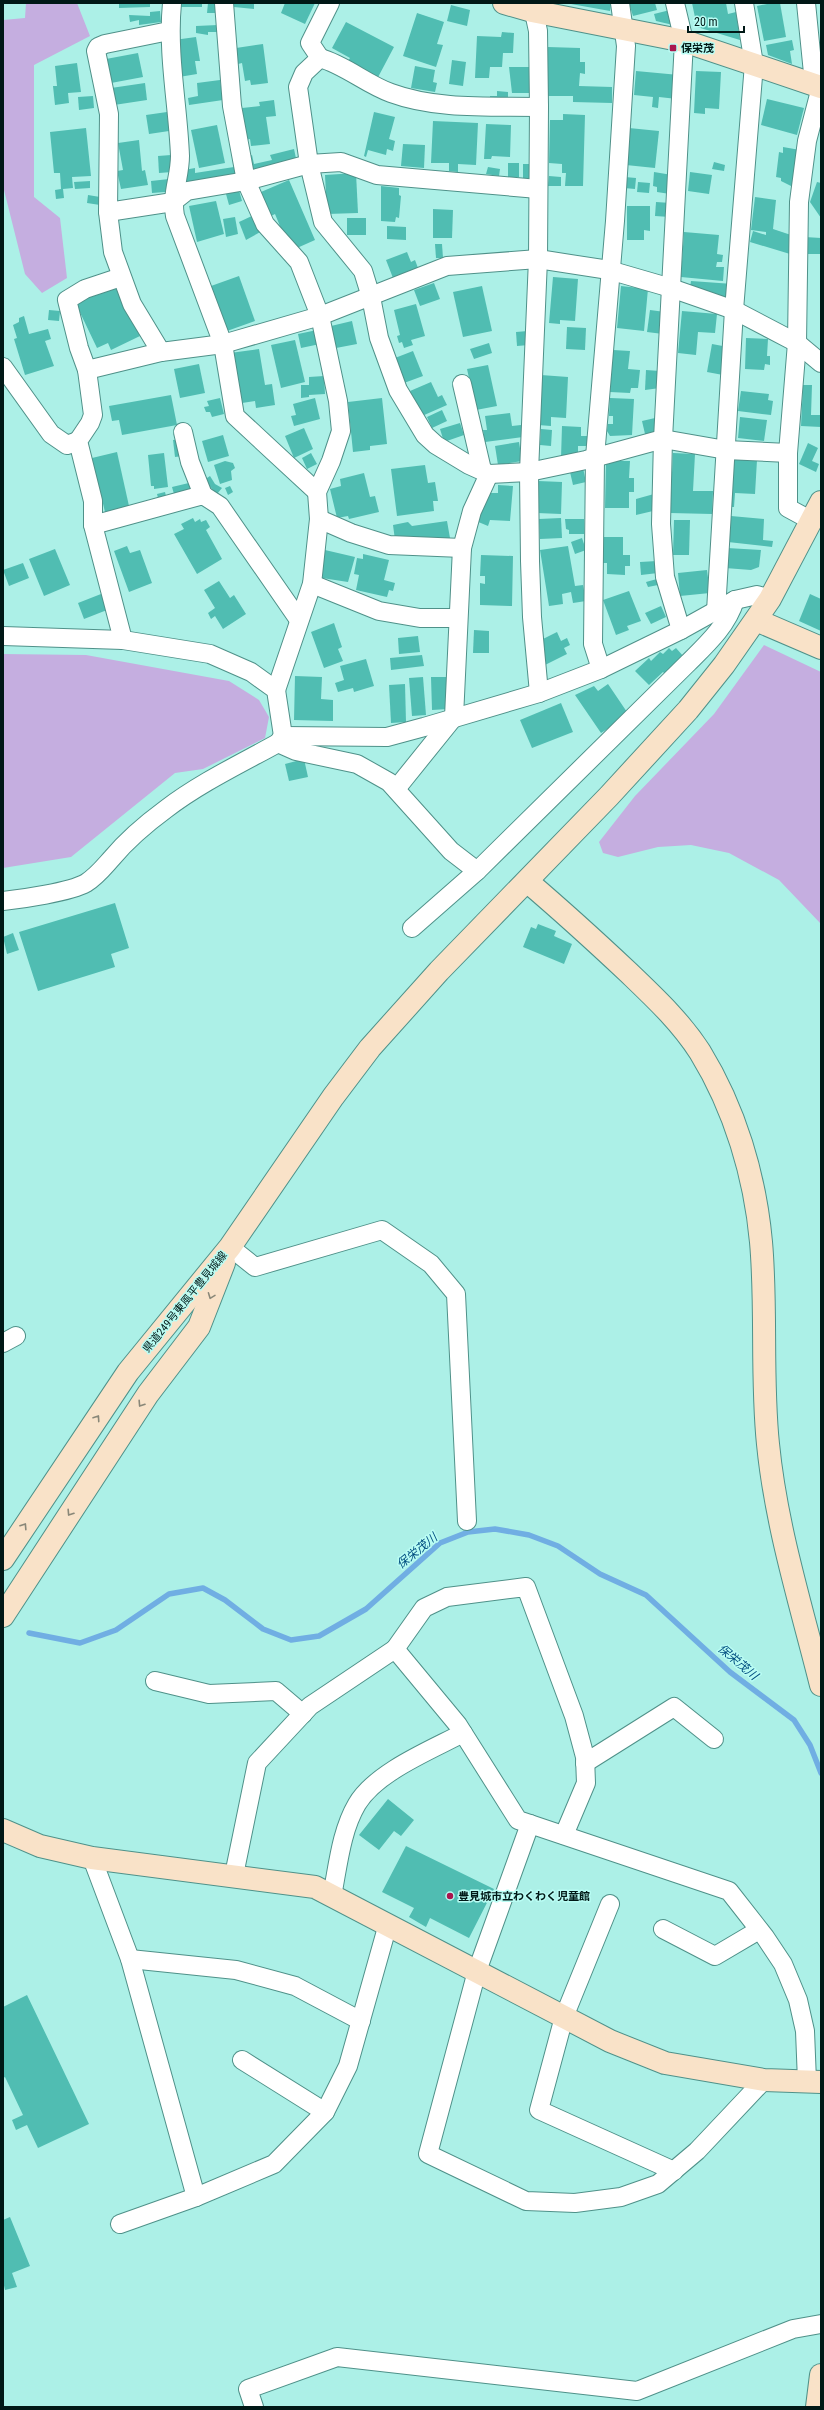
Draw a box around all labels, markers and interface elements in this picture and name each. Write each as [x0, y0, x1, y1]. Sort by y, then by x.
scale bar [688, 8, 744, 34]
text: 20 m [694, 15, 718, 29]
place label: 保栄茂 [681, 42, 714, 55]
marker: 保栄茂 [668, 43, 678, 53]
street label: 県道249号東風平豊見城線 [140, 1249, 230, 1355]
one-way arrow [207, 1293, 215, 1300]
one-way arrow [139, 1400, 146, 1407]
one-way arrow [92, 1415, 100, 1422]
one-way arrow [67, 1509, 74, 1516]
one-way arrow [20, 1523, 27, 1530]
water label: 保栄茂川 [394, 1529, 442, 1572]
water label: 保栄茂川 [715, 1641, 762, 1684]
place label: 豊見城市立わくわく児童館 [458, 1890, 590, 1903]
marker: 豊見城市立わくわく児童館 [445, 1891, 455, 1901]

